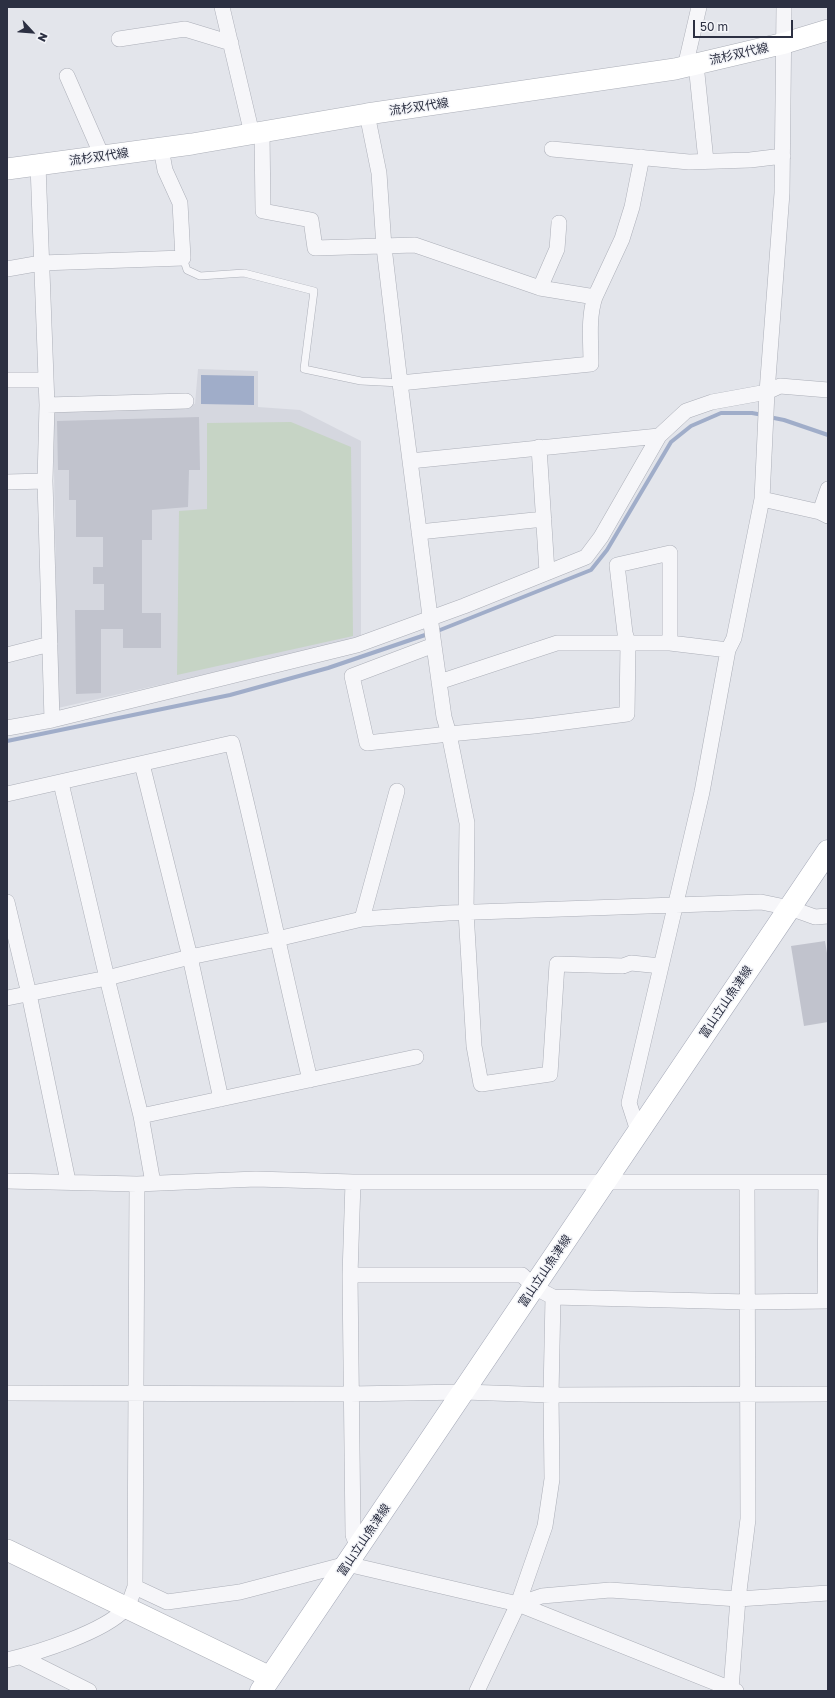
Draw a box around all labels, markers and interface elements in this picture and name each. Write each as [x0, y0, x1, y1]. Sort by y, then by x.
north arrow [12, 12, 52, 52]
scale bar [695, 12, 795, 38]
text: 50 m [700, 19, 728, 34]
text: N [36, 31, 51, 44]
street label: 流杉双代線 [708, 40, 770, 68]
street label: 流杉双代線 [388, 96, 450, 118]
street label: 流杉双代線 [68, 146, 130, 168]
street label: 富山立山魚津線 [697, 963, 755, 1041]
street label: 富山立山魚津線 [516, 1232, 574, 1310]
street label: 富山立山魚津線 [335, 1501, 393, 1579]

